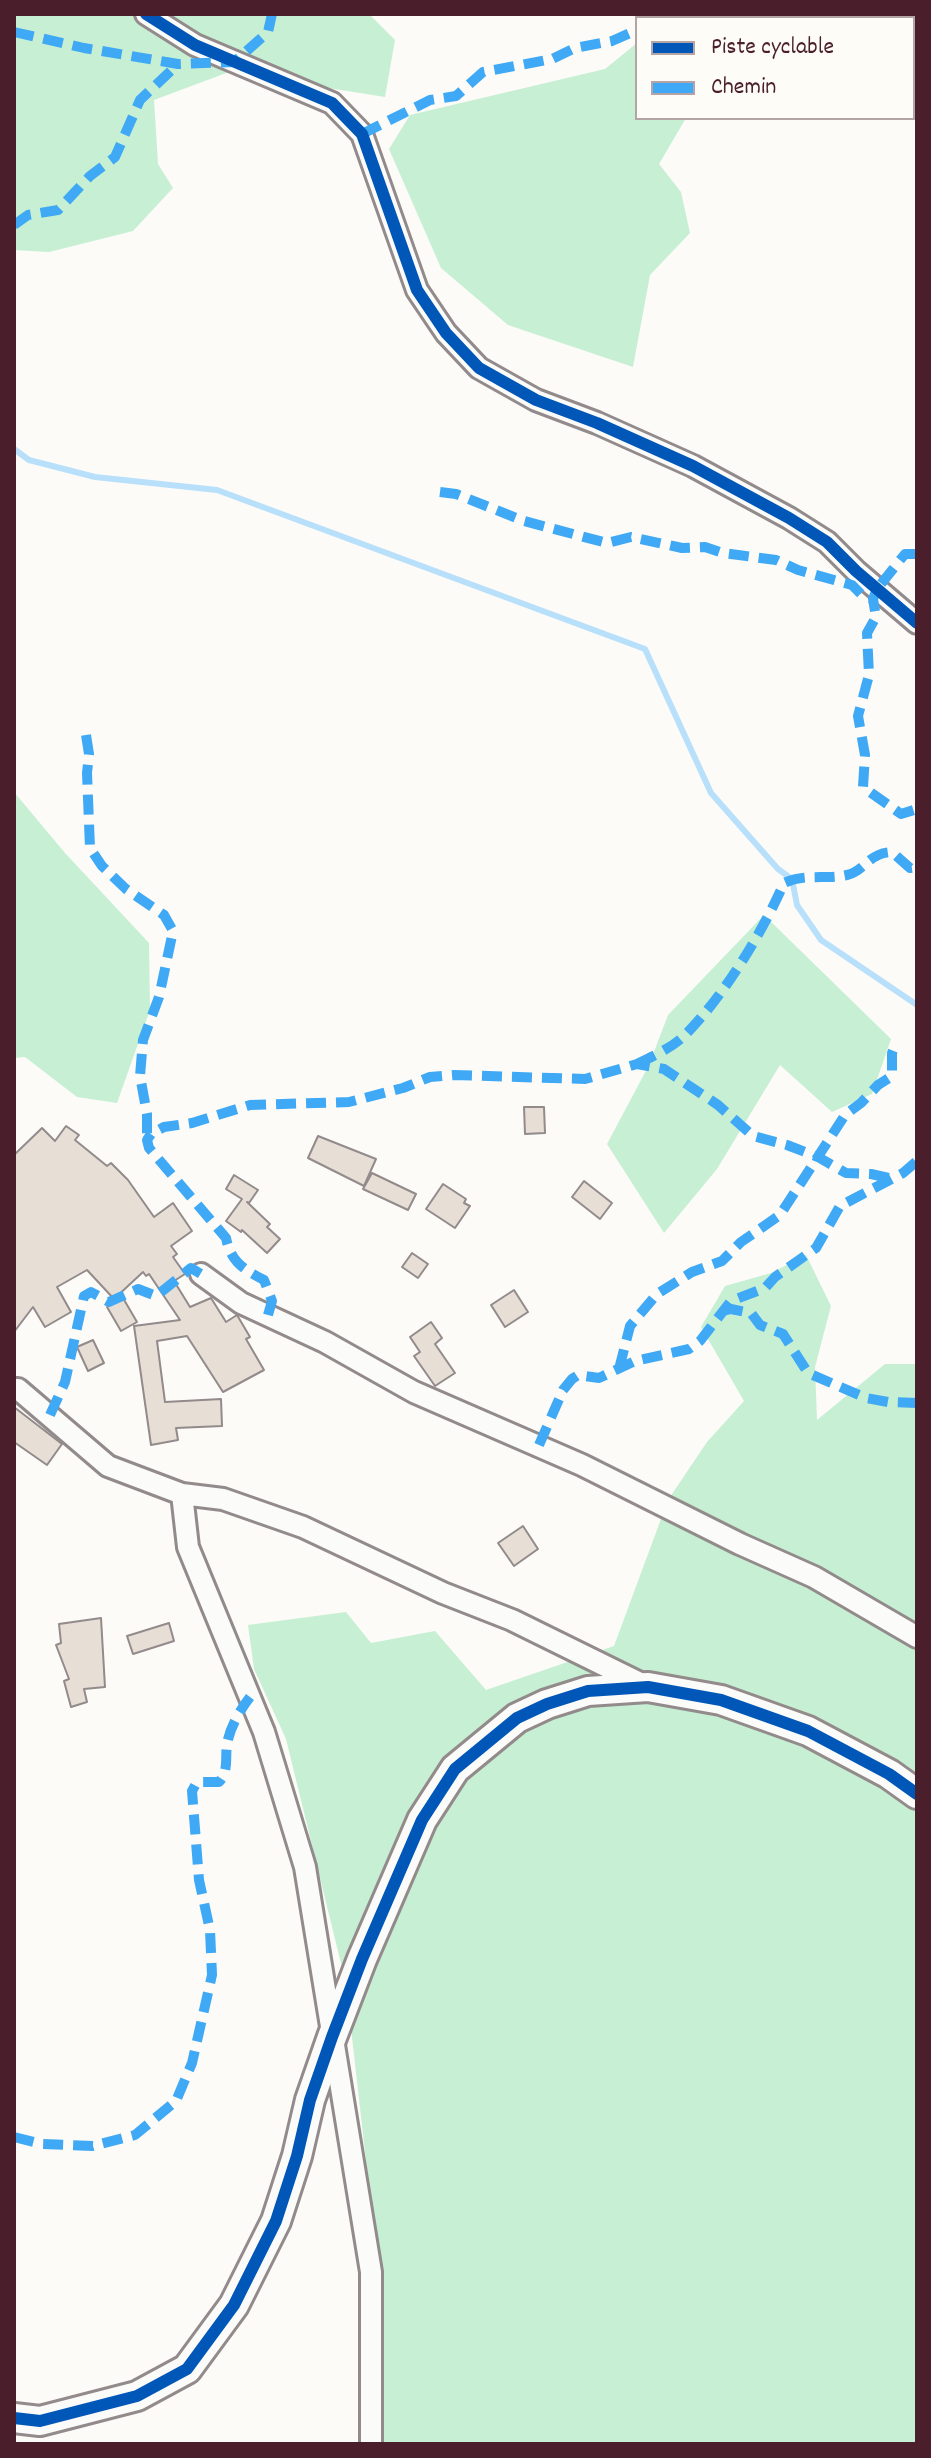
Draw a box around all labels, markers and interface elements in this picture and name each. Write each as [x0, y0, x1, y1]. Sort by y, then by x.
legend [635, 16, 915, 120]
text: Piste cyclable [711, 31, 834, 65]
text: Chemin [711, 71, 776, 105]

